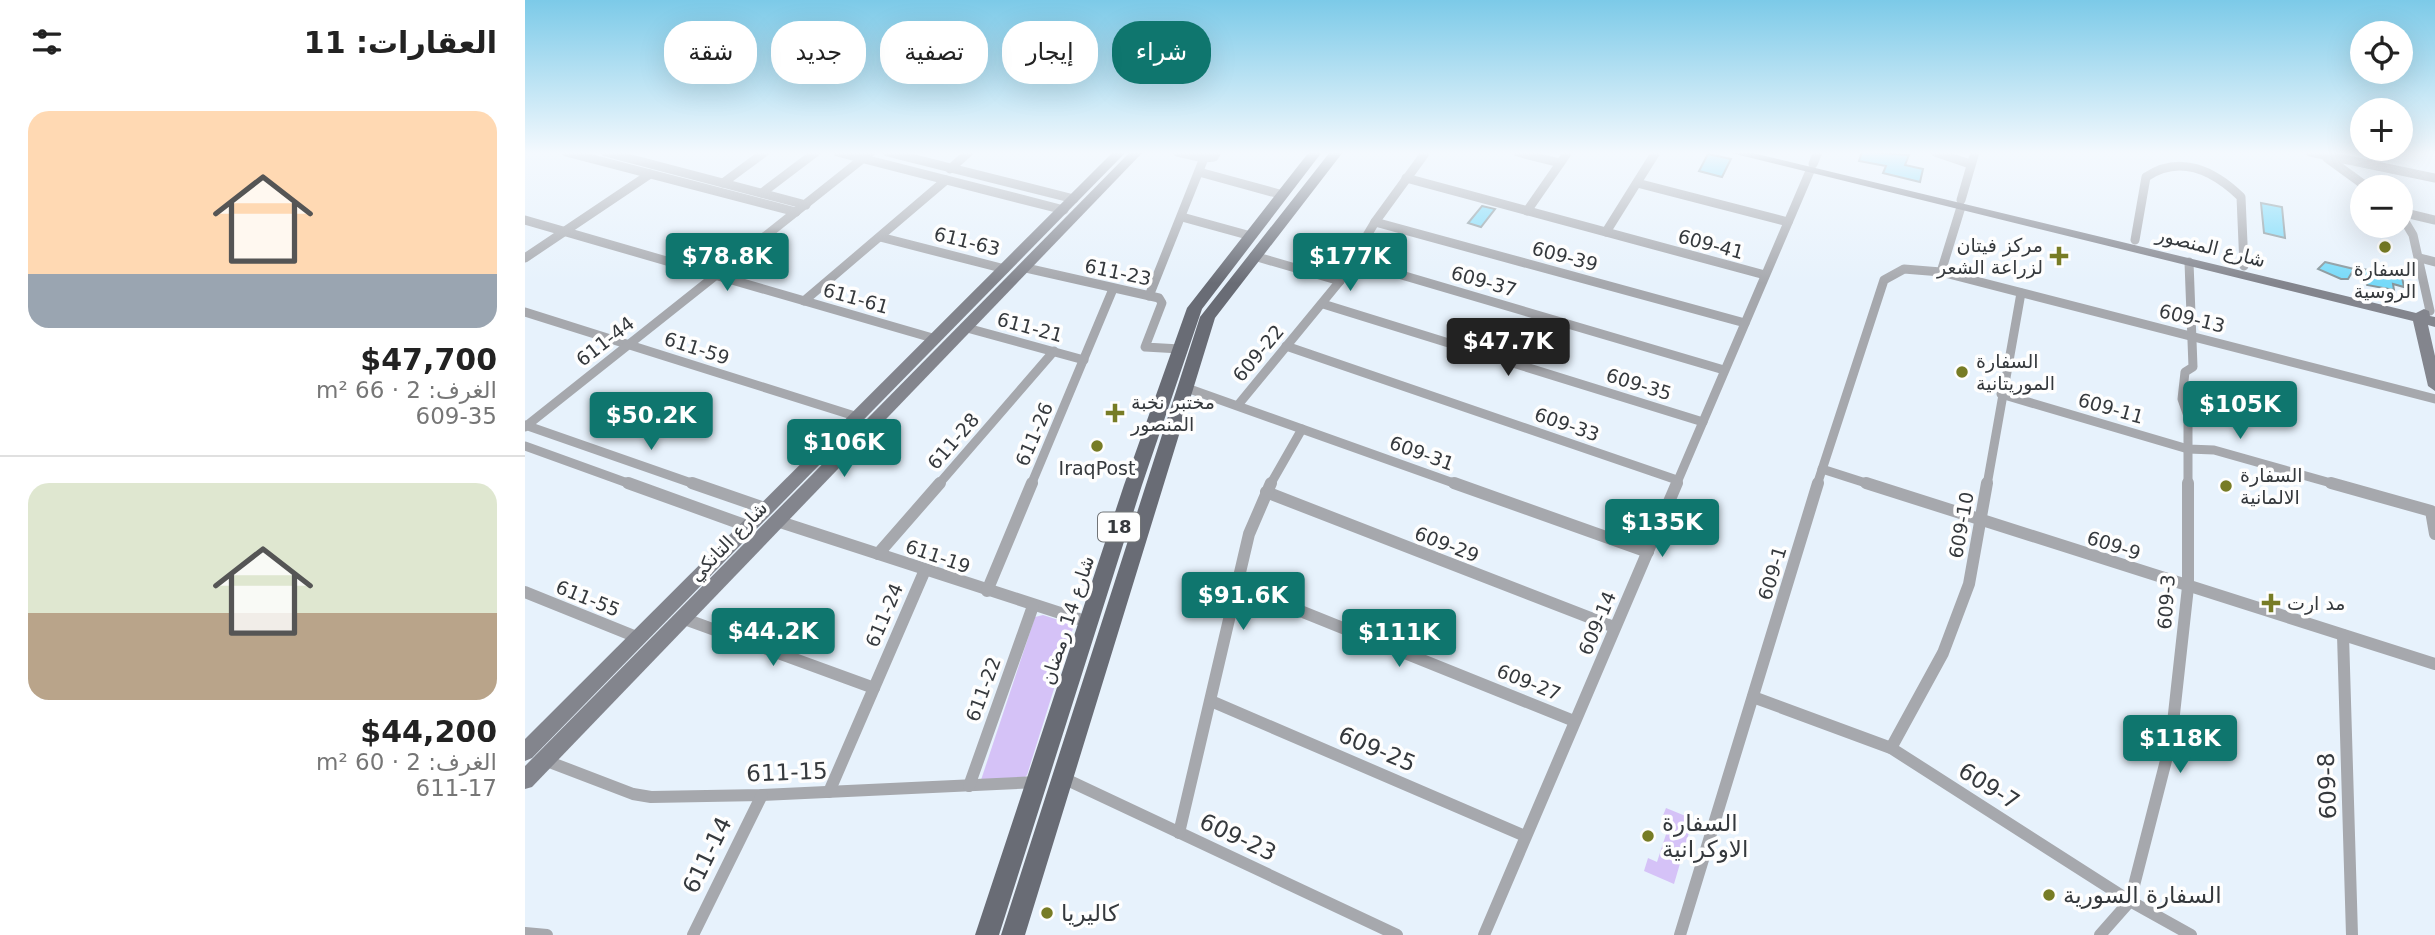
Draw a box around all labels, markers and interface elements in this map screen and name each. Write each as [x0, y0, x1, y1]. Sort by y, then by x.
chip: شقة [664, 21, 757, 84]
chip: جديد [771, 21, 866, 84]
chip: تصفية [880, 21, 988, 84]
chip: إيجار [1002, 21, 1098, 84]
chip: شراء [1112, 21, 1211, 84]
map controls [2350, 21, 2413, 238]
button: locate [2350, 21, 2413, 84]
icon: filters [28, 23, 66, 61]
text: العقارات: 11 [304, 25, 497, 60]
button: + [2350, 98, 2413, 161]
icon: home [200, 156, 326, 282]
button: − [2350, 175, 2413, 238]
street label: 611-63 [932, 222, 1002, 260]
street label: شارع المنصور [2153, 223, 2268, 272]
street label: 609-41 [1676, 225, 1746, 263]
pin: $78.8K [670, 233, 784, 293]
pin: $177K [1301, 233, 1399, 293]
place label: مركز فيتان لزراعة الشعر [1936, 234, 2043, 279]
street label: 609-39 [1530, 237, 1600, 275]
marker: السفارة الروسية [2377, 239, 2393, 255]
text: $78.8K [682, 243, 772, 269]
text: $177K [1309, 243, 1391, 269]
marker: مركز فيتان لزراعة الشعر [2049, 246, 2069, 266]
street label: 611-23 [1083, 254, 1153, 290]
place label: السفارة الروسية [2354, 258, 2416, 303]
street label: 609-37 [1449, 261, 1519, 301]
street label: 611-61 [821, 278, 891, 318]
street label: 609-13 [2157, 299, 2227, 337]
street label: 611-21 [995, 308, 1065, 346]
street label: 611-44 [572, 312, 638, 370]
pin: $47.7K [1451, 318, 1565, 378]
street label: 609-22 [1228, 320, 1288, 386]
street label: 611-59 [662, 327, 732, 369]
text: $47.7K [1463, 328, 1553, 354]
text: $47,700 [360, 342, 497, 377]
place label: السفارة الموريتانية [1976, 350, 2055, 395]
street label: 609-35 [1604, 364, 1674, 404]
marker: السفارة الموريتانية [1954, 364, 1970, 380]
text: الغرف: 2 · 66 m² [316, 377, 497, 403]
pin: $105K [2191, 382, 2289, 441]
street label: 609-11 [2076, 388, 2146, 428]
place label: مختبر نخبة المنصور [1130, 391, 1215, 436]
text: $105K [2199, 391, 2281, 417]
pin: $50.2K [594, 392, 708, 452]
street label: 611-26 [1011, 399, 1057, 469]
text: $50.2K [606, 402, 696, 428]
text: 609-35 [416, 403, 497, 429]
marker: مختبر نخبة المنصور [1105, 403, 1125, 423]
street label: 609-33 [1532, 403, 1602, 445]
street label: 611-28 [923, 408, 983, 474]
pin: $106K [795, 420, 893, 479]
text: $106K [803, 429, 885, 455]
street label: 609-31 [1387, 431, 1457, 475]
marker: IraqPost [1089, 438, 1105, 454]
place label: IraqPost [1059, 457, 1135, 479]
place label: السفارة الالمانية [2240, 464, 2303, 508]
marker: السفارة الالمانية [2218, 478, 2234, 494]
street label: 609-10 [1944, 490, 1978, 560]
street label: شارع التانكي [684, 497, 772, 586]
pin: $135K [1613, 500, 1711, 559]
text: $135K [1621, 509, 1703, 535]
road number: 18 [1098, 512, 1140, 542]
street label: 609-29 [1412, 522, 1482, 566]
street label: 609-9 [2084, 526, 2144, 564]
icon: home [200, 528, 326, 654]
street label: 611-19 [903, 535, 973, 577]
street label: 609-1 [1753, 543, 1791, 603]
street label: شارع 14 رمضان [1036, 553, 1099, 687]
pin: $91.6K [1186, 572, 1300, 632]
street label: 609-3 [2153, 574, 2179, 630]
street label: 611-55 [553, 575, 623, 621]
street label: 611-24 [861, 580, 907, 650]
text: $91.6K [1198, 582, 1288, 608]
street label: 609-14 [1574, 588, 1620, 658]
place label: مد ارت [2287, 592, 2346, 615]
marker: مد ارت [2261, 593, 2281, 613]
pin: $44.2K [716, 608, 830, 668]
pin: $111K [1350, 610, 1448, 669]
text: $44.2K [728, 618, 818, 644]
text: $111K [1358, 619, 1440, 645]
street label: 611-22 [961, 654, 1005, 724]
street label: 609-27 [1494, 659, 1564, 705]
text: $44,200 [360, 714, 497, 749]
pin: $118K [2131, 716, 2229, 775]
street label: 609-25 [1334, 721, 1420, 777]
text: $118K [2139, 725, 2221, 751]
text: الغرف: 2 · 60 m² [316, 749, 497, 775]
street label: 609-8 [2313, 752, 2341, 820]
street label: 609-7 [1954, 757, 2024, 815]
street label: 611-15 [746, 758, 828, 786]
text: 611-17 [416, 775, 497, 801]
street label: 609-23 [1196, 808, 1280, 866]
place label: السفارة الاوكرانية [1662, 810, 1748, 863]
street label: 611-14 [677, 813, 737, 897]
marker: السفارة الاوكرانية [1640, 828, 1656, 844]
place label: السفارة السورية [2063, 882, 2222, 909]
marker: السفارة السورية [2041, 887, 2057, 903]
place label: كاليريا [1061, 900, 1119, 927]
marker: كاليريا [1039, 905, 1055, 921]

